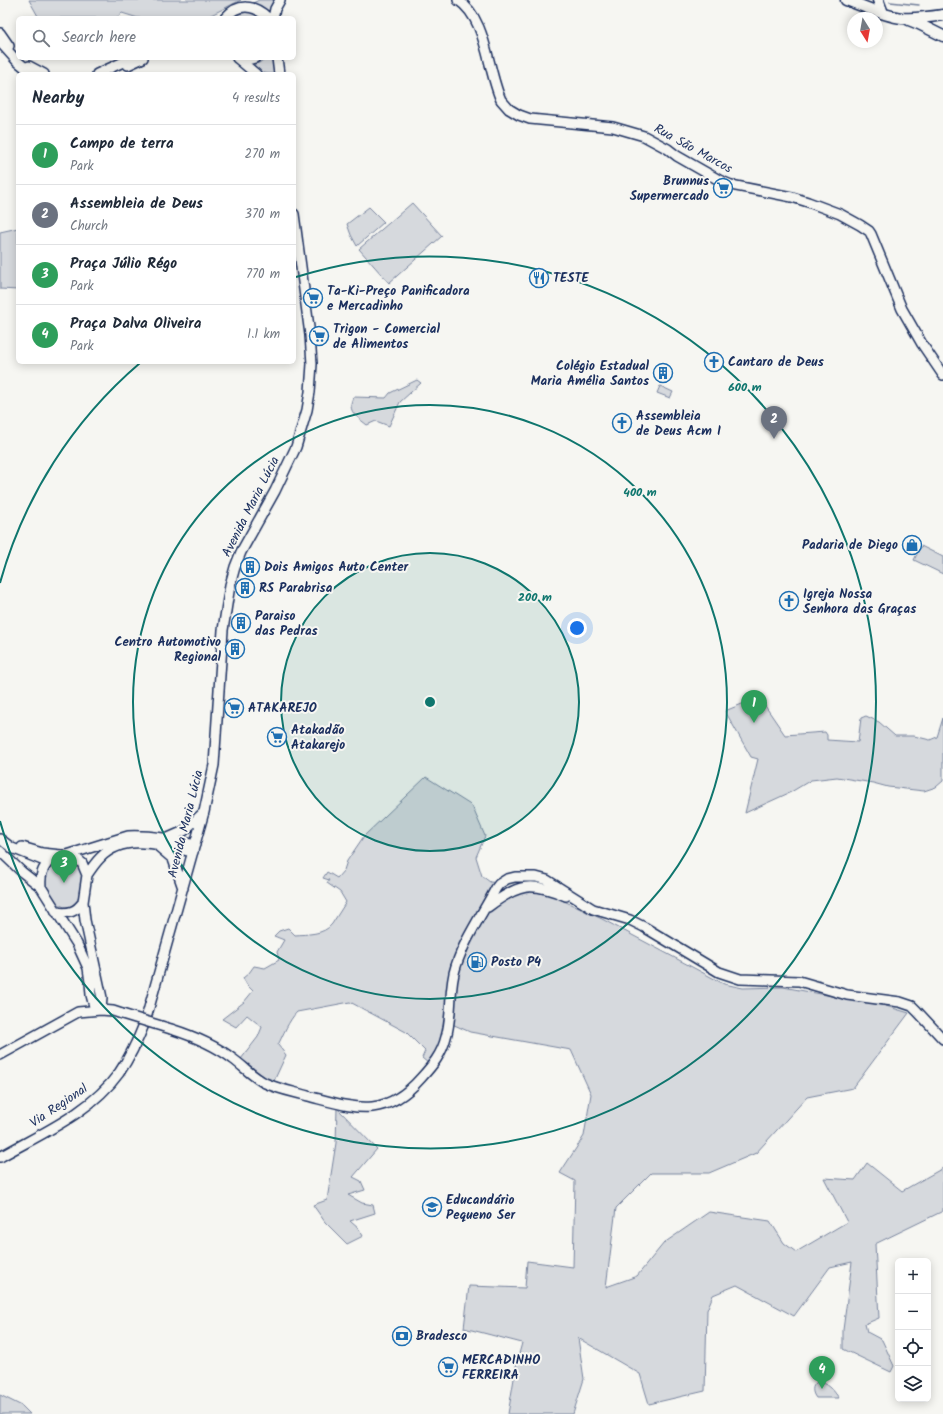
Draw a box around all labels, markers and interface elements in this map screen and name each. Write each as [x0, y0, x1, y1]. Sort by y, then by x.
north arrow [847, 12, 883, 48]
search box [16, 16, 296, 60]
text: Search here [62, 26, 136, 50]
icon: search [30, 27, 52, 49]
text: Nearby [32, 85, 84, 112]
text: 4 results [232, 88, 280, 109]
street label: Rua São Marcos [650, 119, 737, 180]
text: Campo de terra [70, 132, 174, 156]
text: 1 [43, 144, 47, 165]
text: 270 m [244, 144, 280, 165]
text: Park [70, 156, 94, 177]
place label: Brunnus Supermercado [630, 171, 709, 207]
supermarket icon: Brunnus Supermercado [712, 177, 734, 199]
text: Assembleia de Deus [70, 192, 203, 216]
text: 2 [41, 204, 49, 225]
text: 370 m [245, 204, 280, 225]
text: Church [70, 216, 108, 237]
text: Praça Júlio Régo [70, 252, 177, 276]
text: 3 [41, 264, 49, 285]
text: 770 m [246, 264, 280, 285]
restaurant icon: TESTE [528, 267, 550, 289]
place label: TESTE [553, 268, 589, 289]
text: Park [70, 276, 94, 297]
place label: Ta-Ki-Preço Panificadora e Mercadinho [327, 281, 470, 317]
supermarket icon: Ta-Ki-Preço Panificadora e Mercadinho [302, 287, 324, 309]
text: Praça Dalva Oliveira [70, 312, 201, 336]
place label: Trigon - Comercial de Alimentos [333, 319, 440, 355]
text: 4 [41, 324, 49, 345]
text: 1.1 km [247, 324, 280, 345]
supermarket icon: Trigon - Comercial de Alimentos [308, 325, 330, 347]
text: Park [70, 336, 94, 357]
church icon: Cantaro de Deus [703, 351, 725, 373]
place label: Cantaro de Deus [728, 352, 824, 373]
place label: Colégio Estadual Maria Amélia Santos [531, 356, 650, 392]
building icon: Colégio Estadual Maria Amélia Santos [652, 362, 674, 384]
text: 600 m [728, 378, 762, 397]
place label: Assembleia de Deus Acm I [636, 406, 721, 442]
pin: 2 [761, 406, 787, 439]
church icon: Assembleia de Deus Acm I [611, 412, 633, 434]
street label: Avenida Maria Lúcia [217, 453, 285, 561]
text: 400 m [623, 483, 657, 502]
shop icon: Padaria de Diego [901, 534, 923, 556]
place label: Padaria de Diego [802, 535, 898, 556]
building icon: Dois Amigos Auto Center [239, 556, 261, 578]
place label: Dois Amigos Auto Center [264, 557, 410, 578]
building icon: RS Parabrisa [234, 577, 256, 599]
place label: RS Parabrisa [259, 578, 333, 599]
place label: Igreja Nossa Senhora das Graças [803, 584, 916, 620]
text: 200 m [518, 588, 552, 607]
church icon: Igreja Nossa Senhora das Graças [778, 590, 800, 612]
place label: Paraiso das Pedras [255, 606, 318, 642]
building icon: Paraiso das Pedras [230, 612, 252, 634]
your location [567, 618, 587, 638]
place label: Centro Automotivo Regional [114, 632, 222, 668]
building icon: Centro Automotivo Regional [224, 638, 246, 660]
pin: 1 [741, 690, 767, 723]
centre of rings [423, 695, 437, 709]
supermarket icon: ATAKAREJO [223, 697, 245, 719]
place label: ATAKAREJO [248, 698, 317, 719]
place label: Atakadão Atakarejo [291, 720, 345, 756]
supermarket icon: Atakadão Atakarejo [266, 726, 288, 748]
street label: Avenida Maria Lúcia [162, 768, 210, 880]
pin: 3 [51, 850, 77, 883]
fuel station icon: Posto P4 [466, 951, 488, 973]
place label: Posto P4 [491, 952, 541, 973]
street label: Via Regional [26, 1079, 92, 1133]
place label: Educandário Pequeno Ser [446, 1190, 517, 1226]
school or university icon: Educandário Pequeno Ser [421, 1196, 443, 1218]
map controls [895, 1258, 931, 1402]
button: + [895, 1258, 931, 1294]
button: − [895, 1294, 931, 1330]
bank icon: Bradesco [391, 1325, 413, 1347]
place label: Bradesco [416, 1326, 467, 1347]
button: locate [895, 1330, 931, 1366]
place label: MERCADINHO FERREIRA [462, 1350, 540, 1386]
supermarket icon: MERCADINHO FERREIRA [437, 1356, 459, 1378]
pin: 4 [809, 1356, 835, 1389]
button: layers [895, 1366, 931, 1402]

